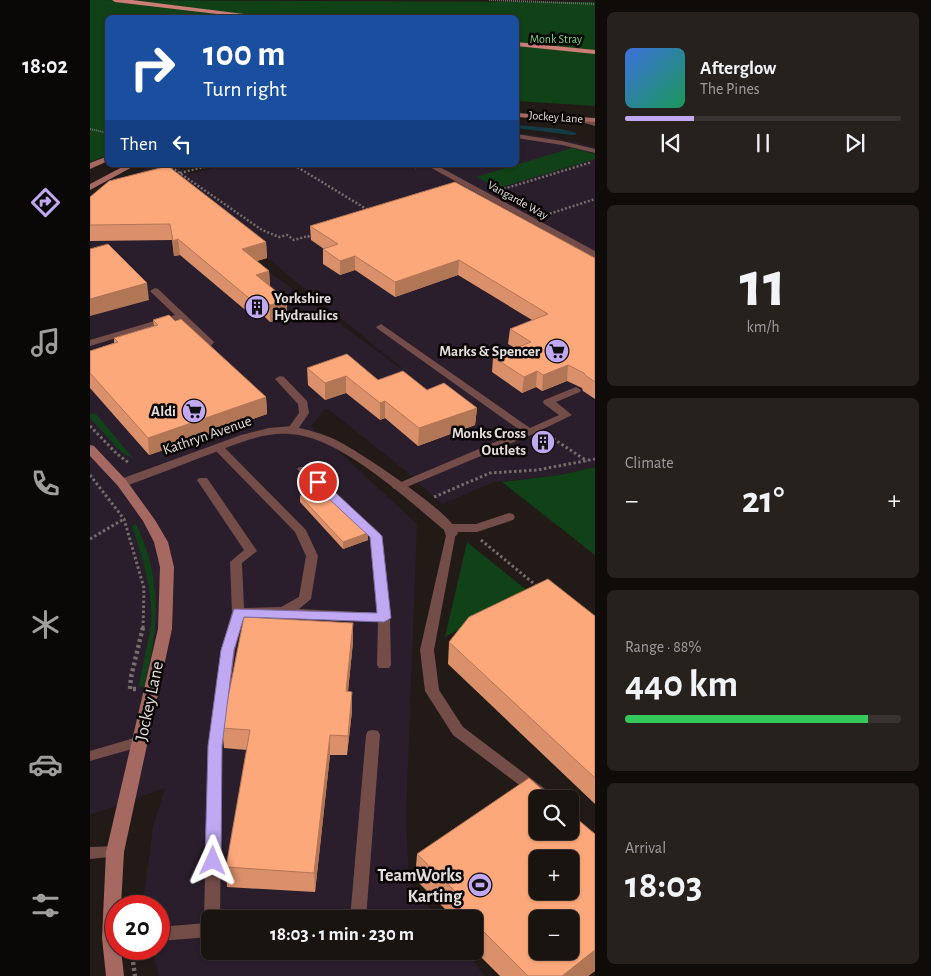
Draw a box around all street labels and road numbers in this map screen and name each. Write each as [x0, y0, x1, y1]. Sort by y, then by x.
street label: Jockey Lane [529, 109, 583, 126]
street label: Vangarde Way [485, 179, 550, 222]
street label: Kathryn Avenue [161, 413, 254, 458]
street label: Jockey Lane [133, 660, 167, 743]

